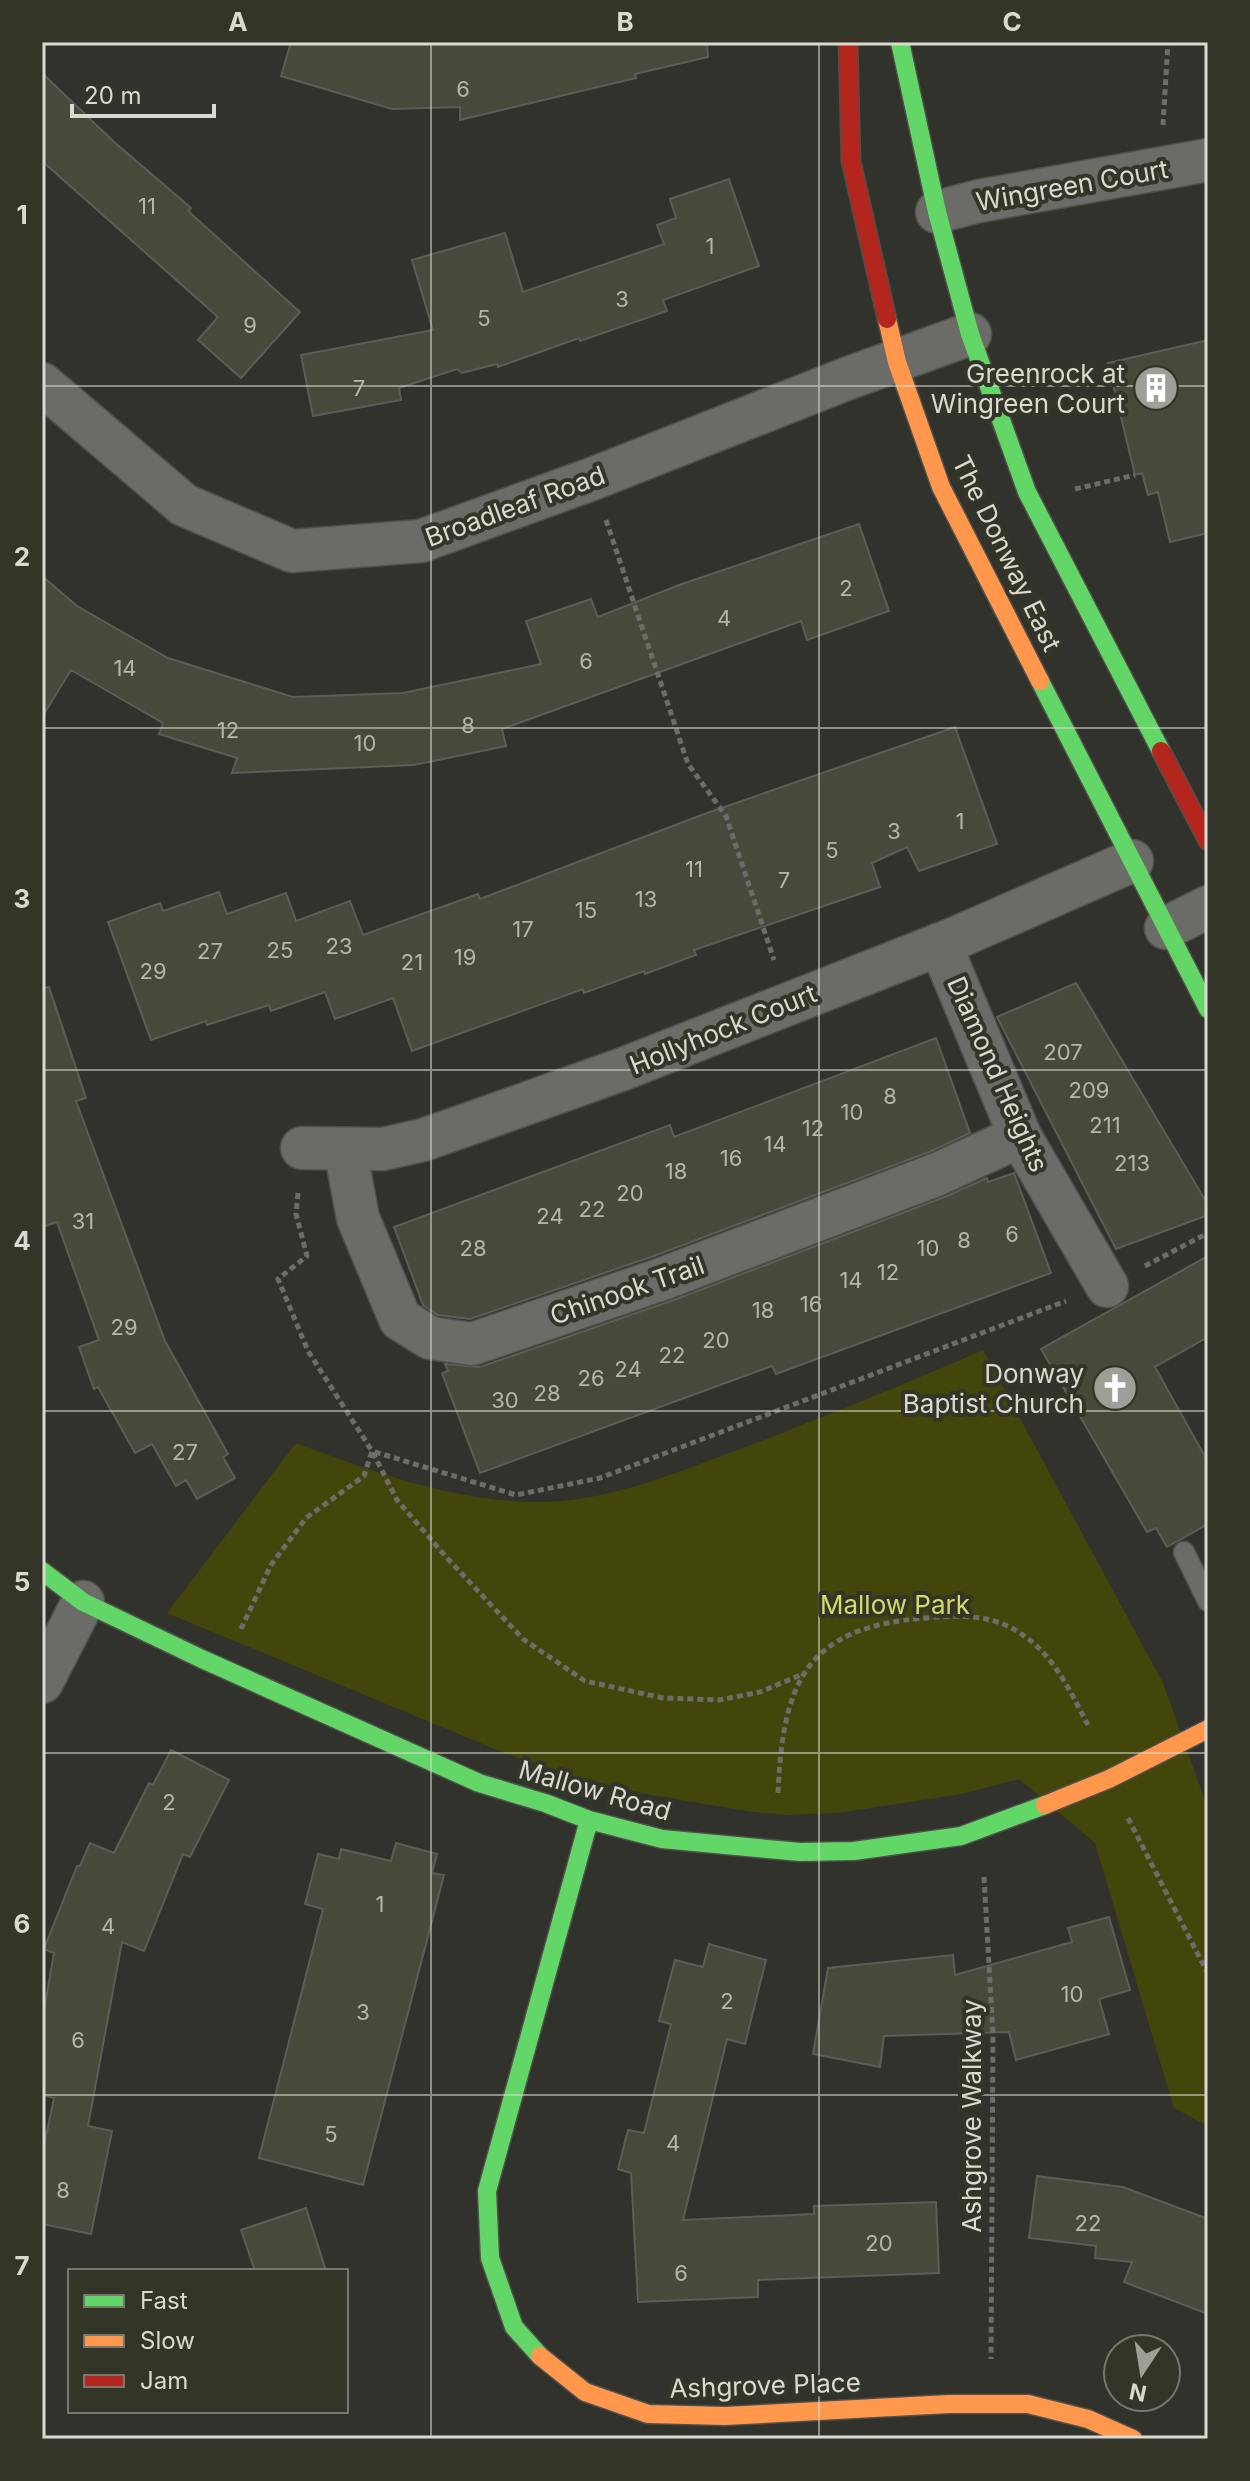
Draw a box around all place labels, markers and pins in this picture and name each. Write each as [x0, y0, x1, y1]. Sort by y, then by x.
place label: Greenrock at Wingreen Court [931, 358, 1125, 419]
building icon: Greenrock at Wingreen Court [1132, 364, 1180, 412]
place label: Donway Baptist Church [903, 1358, 1084, 1419]
church icon: Donway Baptist Church [1091, 1364, 1139, 1412]

